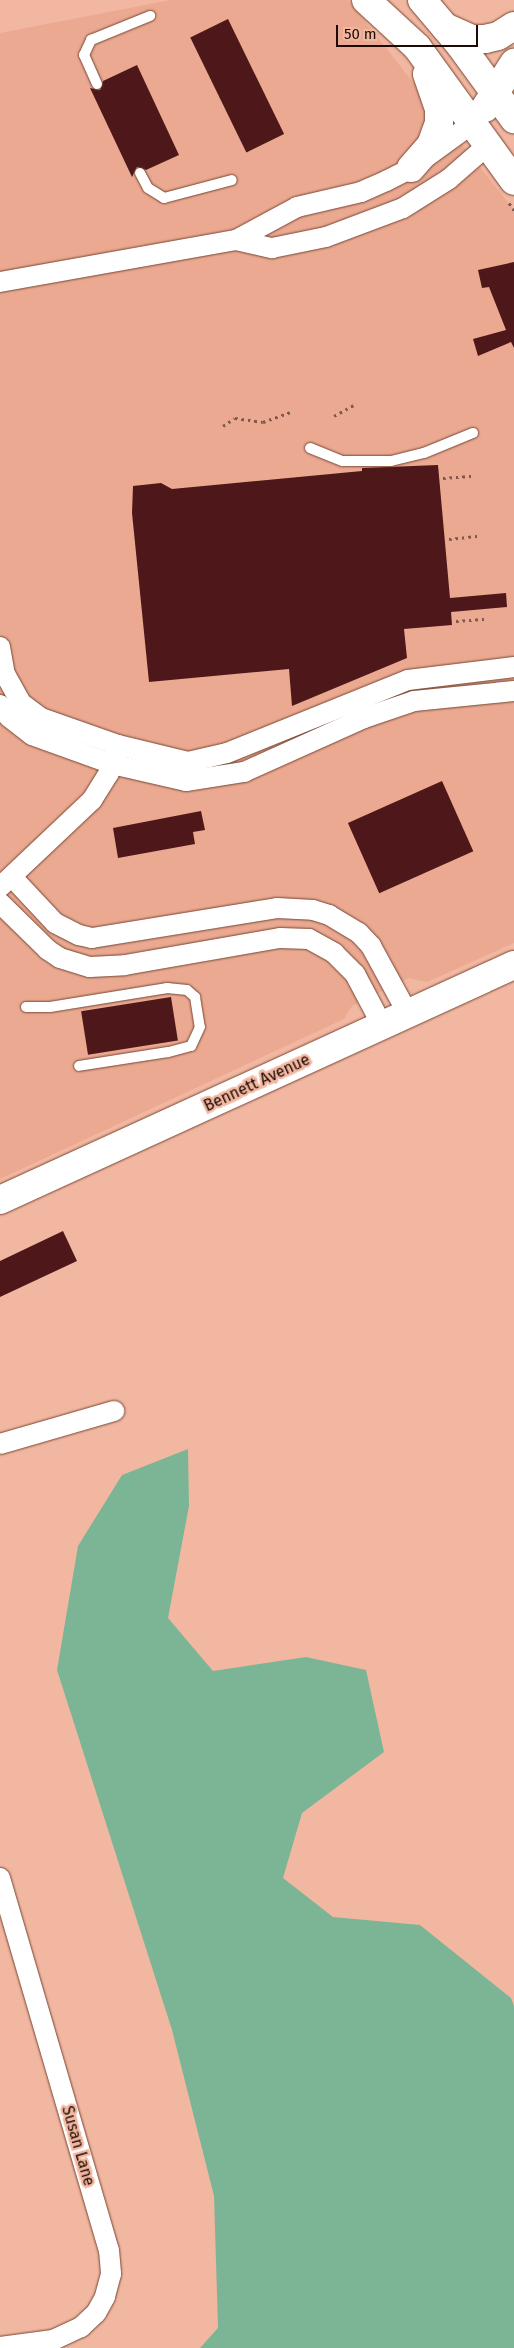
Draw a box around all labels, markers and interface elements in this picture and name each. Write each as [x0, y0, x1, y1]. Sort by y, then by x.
scale bar [339, 15, 482, 47]
text: 50 m [344, 25, 377, 43]
street label: Bennett Avenue [201, 1050, 313, 1116]
street label: Susan Lane [57, 2104, 99, 2188]

